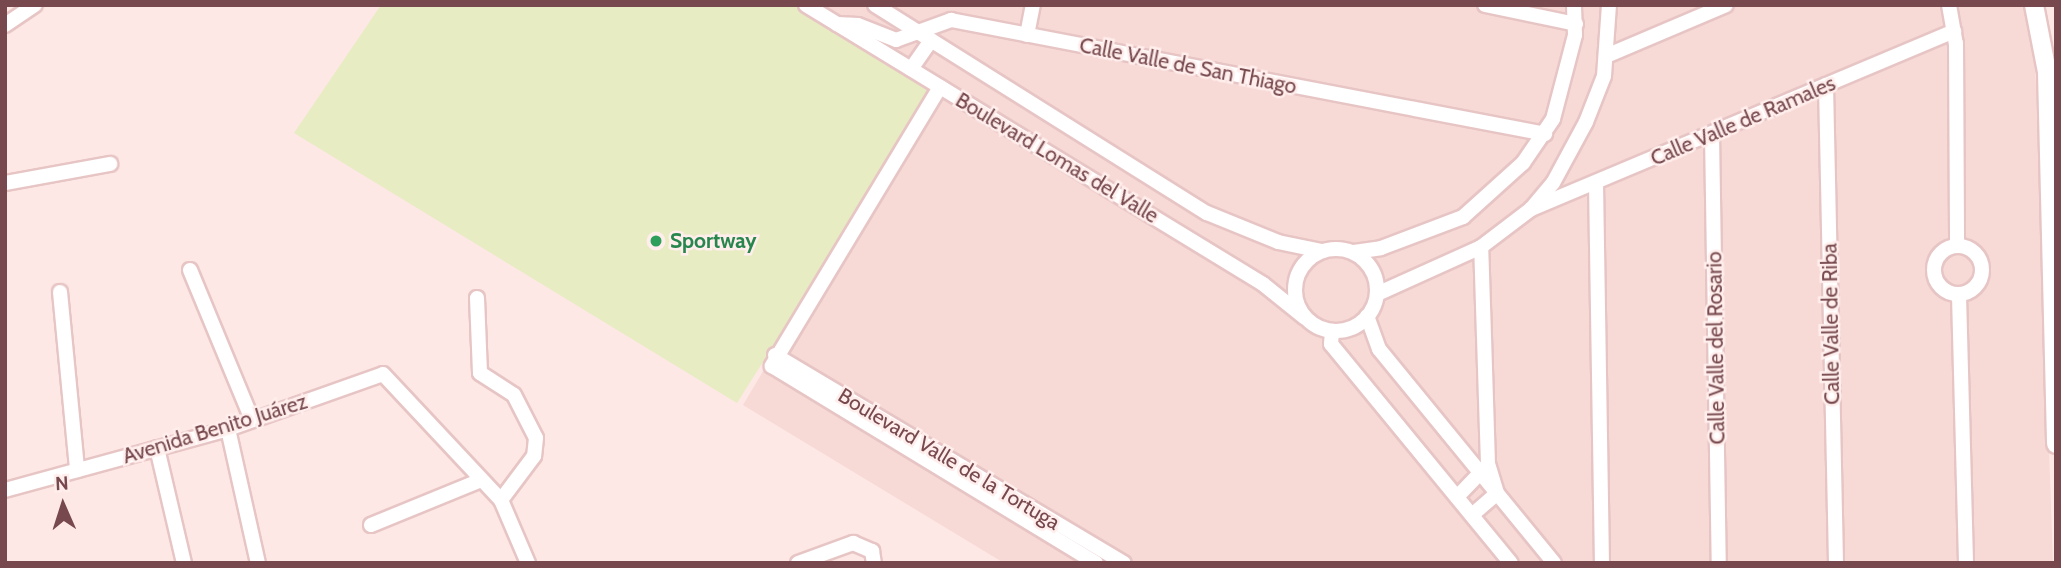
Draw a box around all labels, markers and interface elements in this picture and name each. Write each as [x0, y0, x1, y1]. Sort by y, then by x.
street label: Calle Valle de San Thiago [1077, 33, 1299, 99]
street label: Calle Valle de Ramales [1647, 71, 1839, 171]
street label: Boulevard Lomas del Valle [951, 87, 1163, 229]
place label: Sportway [670, 228, 757, 254]
marker: Sportway [648, 233, 664, 249]
street label: Calle Valle de Riba [1817, 243, 1845, 405]
street label: Calle Valle del Rosario [1702, 251, 1730, 445]
street label: Boulevard Valle de la Tortuga [834, 383, 1064, 535]
street label: Avenida Benito Juárez [120, 389, 310, 469]
north arrow [28, 470, 98, 540]
text: N [55, 472, 69, 495]

